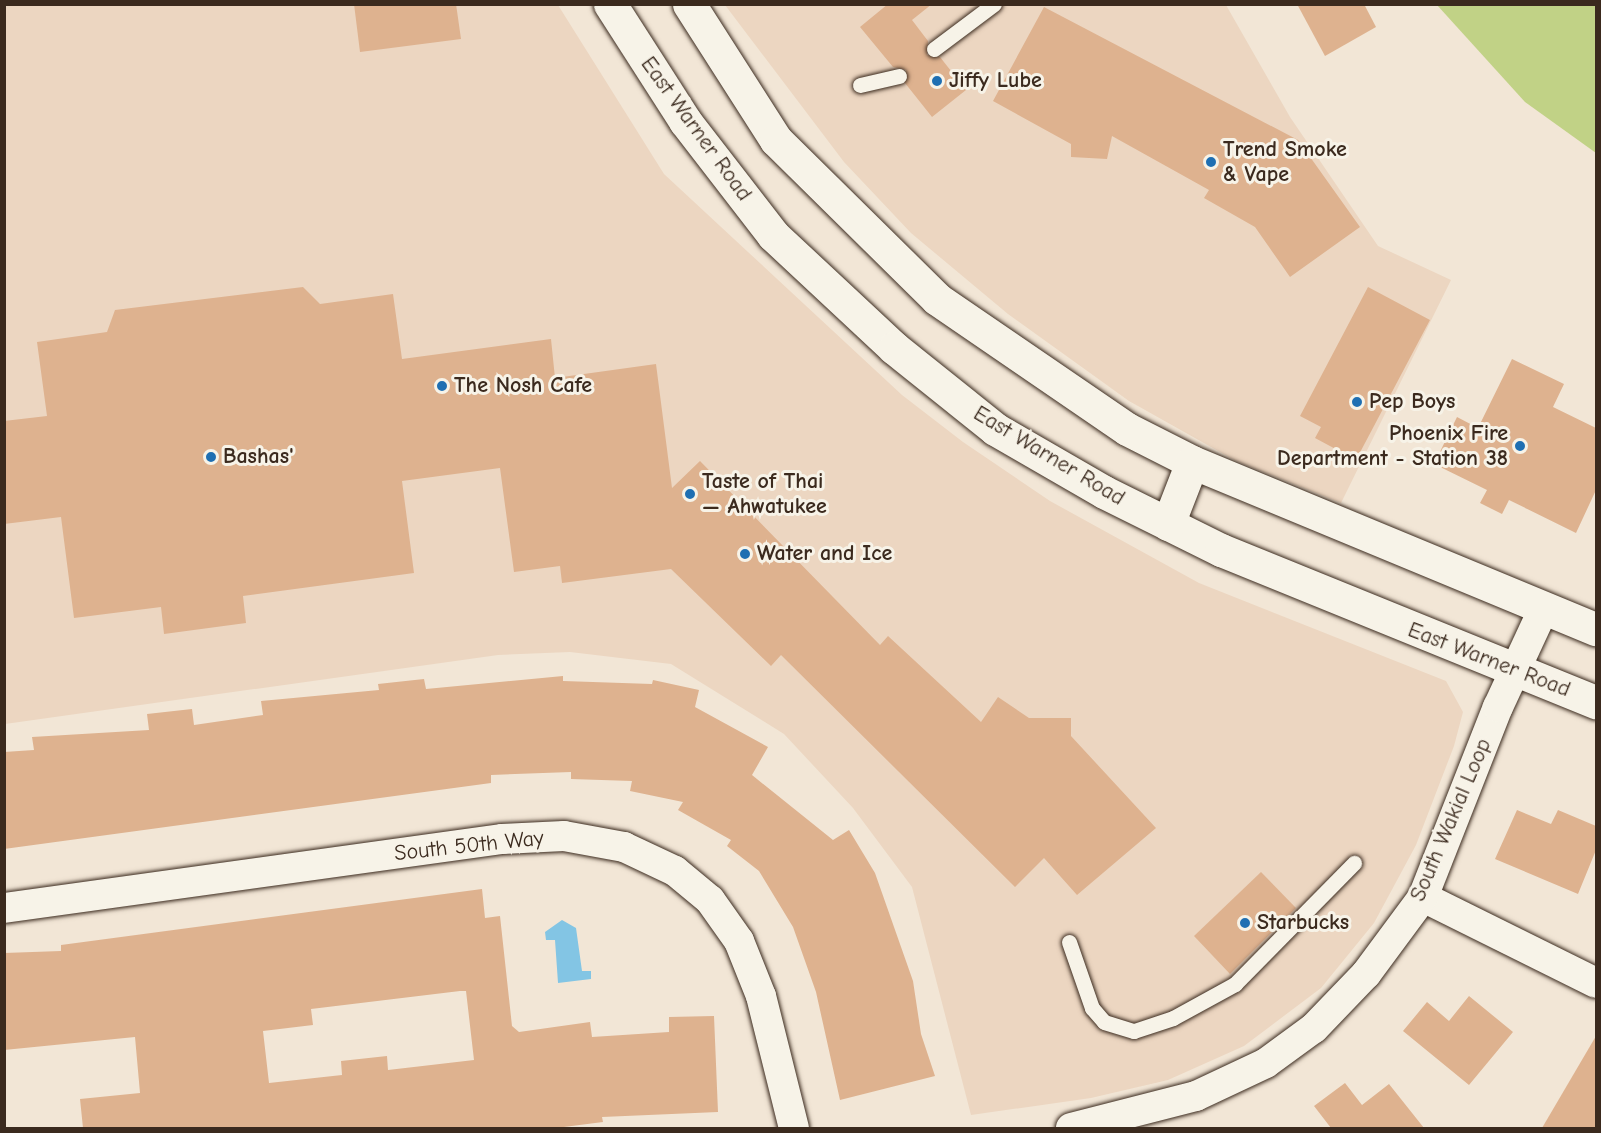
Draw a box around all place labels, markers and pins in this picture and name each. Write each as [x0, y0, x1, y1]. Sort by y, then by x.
place label: Jiffy Lube [949, 68, 1042, 94]
marker: Jiffy Lube [930, 74, 944, 88]
place label: Trend Smoke & Vape [1223, 136, 1347, 188]
marker: Trend Smoke & Vape [1204, 155, 1218, 169]
place label: The Nosh Cafe [454, 373, 592, 399]
marker: The Nosh Cafe [435, 379, 449, 393]
place label: Pep Boys [1369, 389, 1455, 415]
marker: Pep Boys [1350, 395, 1364, 409]
place label: Phoenix Fire Department - Station 38 [1277, 420, 1508, 472]
marker: Phoenix Fire Department - Station 38 [1513, 439, 1527, 453]
place label: Bashas' [223, 444, 294, 470]
marker: Bashas' [204, 450, 218, 464]
place label: Taste of Thai — Ahwatukee [702, 468, 827, 520]
marker: Taste of Thai — Ahwatukee [683, 487, 697, 501]
place label: Water and Ice [757, 541, 892, 567]
marker: Water and Ice [738, 547, 752, 561]
place label: Starbucks [1257, 910, 1349, 936]
marker: Starbucks [1238, 916, 1252, 930]

